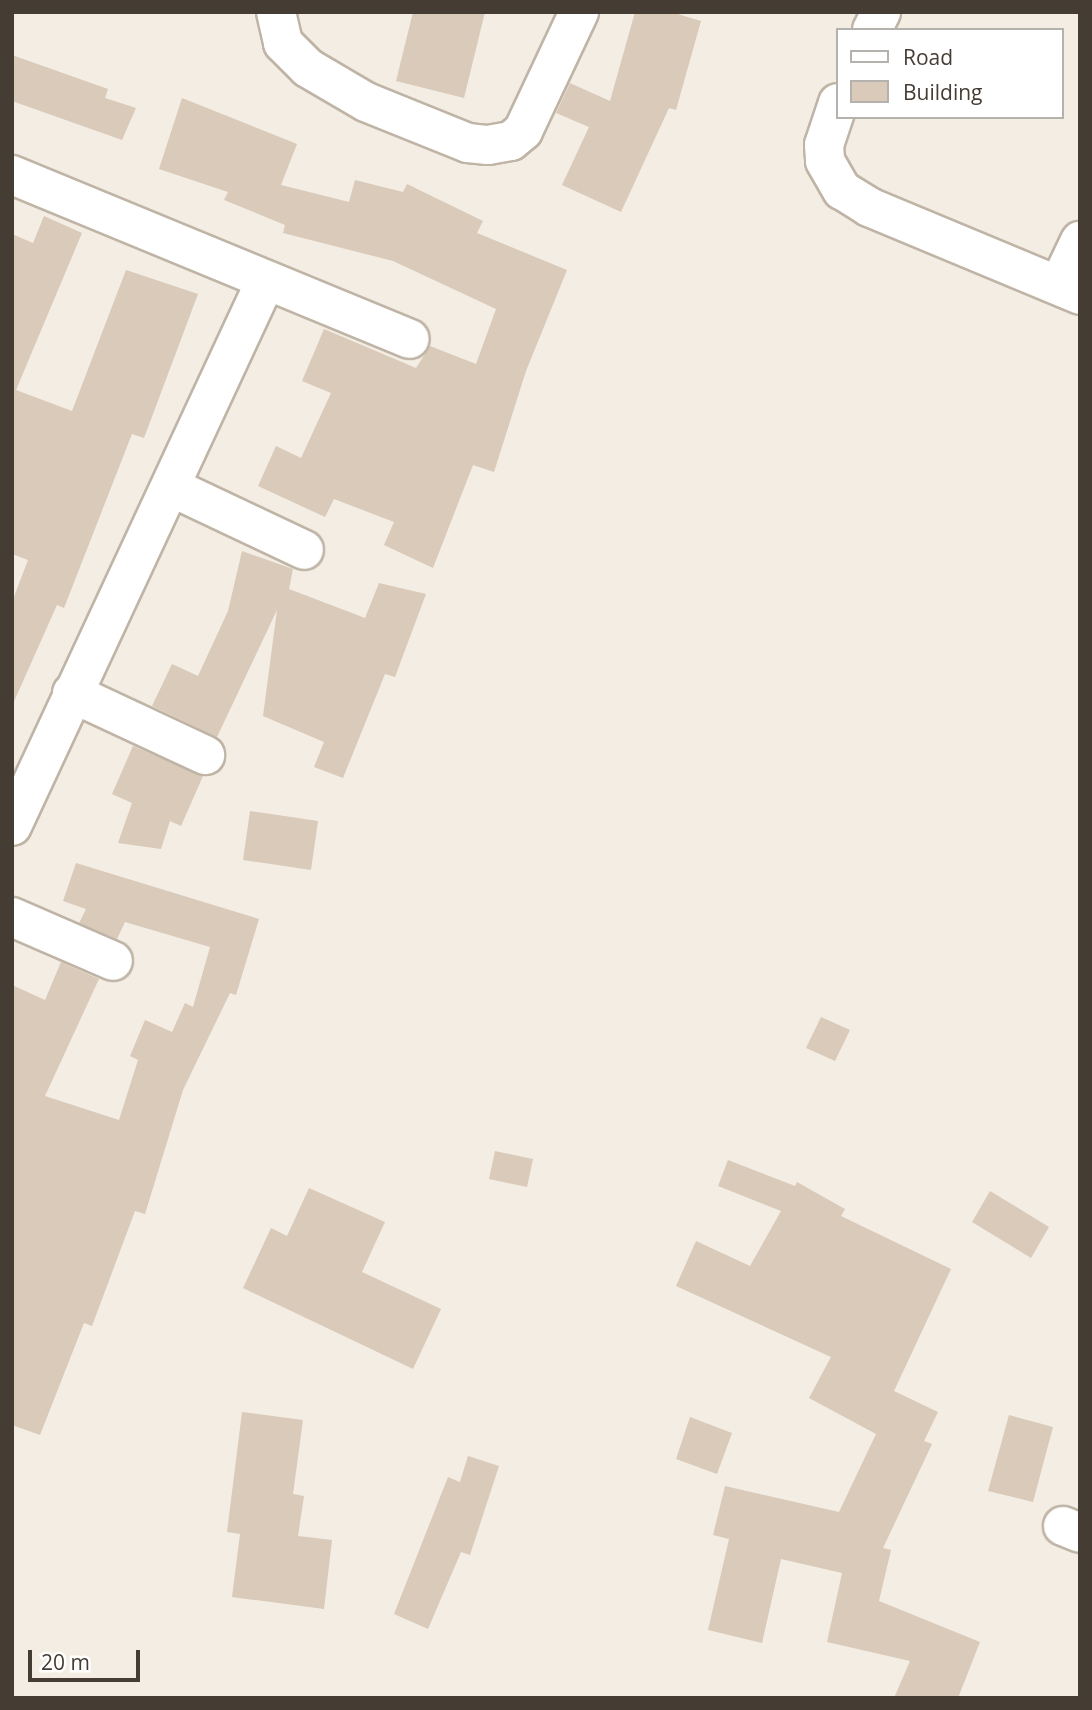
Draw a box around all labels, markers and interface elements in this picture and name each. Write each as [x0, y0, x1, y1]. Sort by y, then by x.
legend [836, 28, 1064, 119]
text: Road [903, 43, 953, 71]
text: Building [903, 78, 982, 106]
scale bar [32, 1636, 144, 1680]
text: 20 m [41, 1648, 90, 1676]

